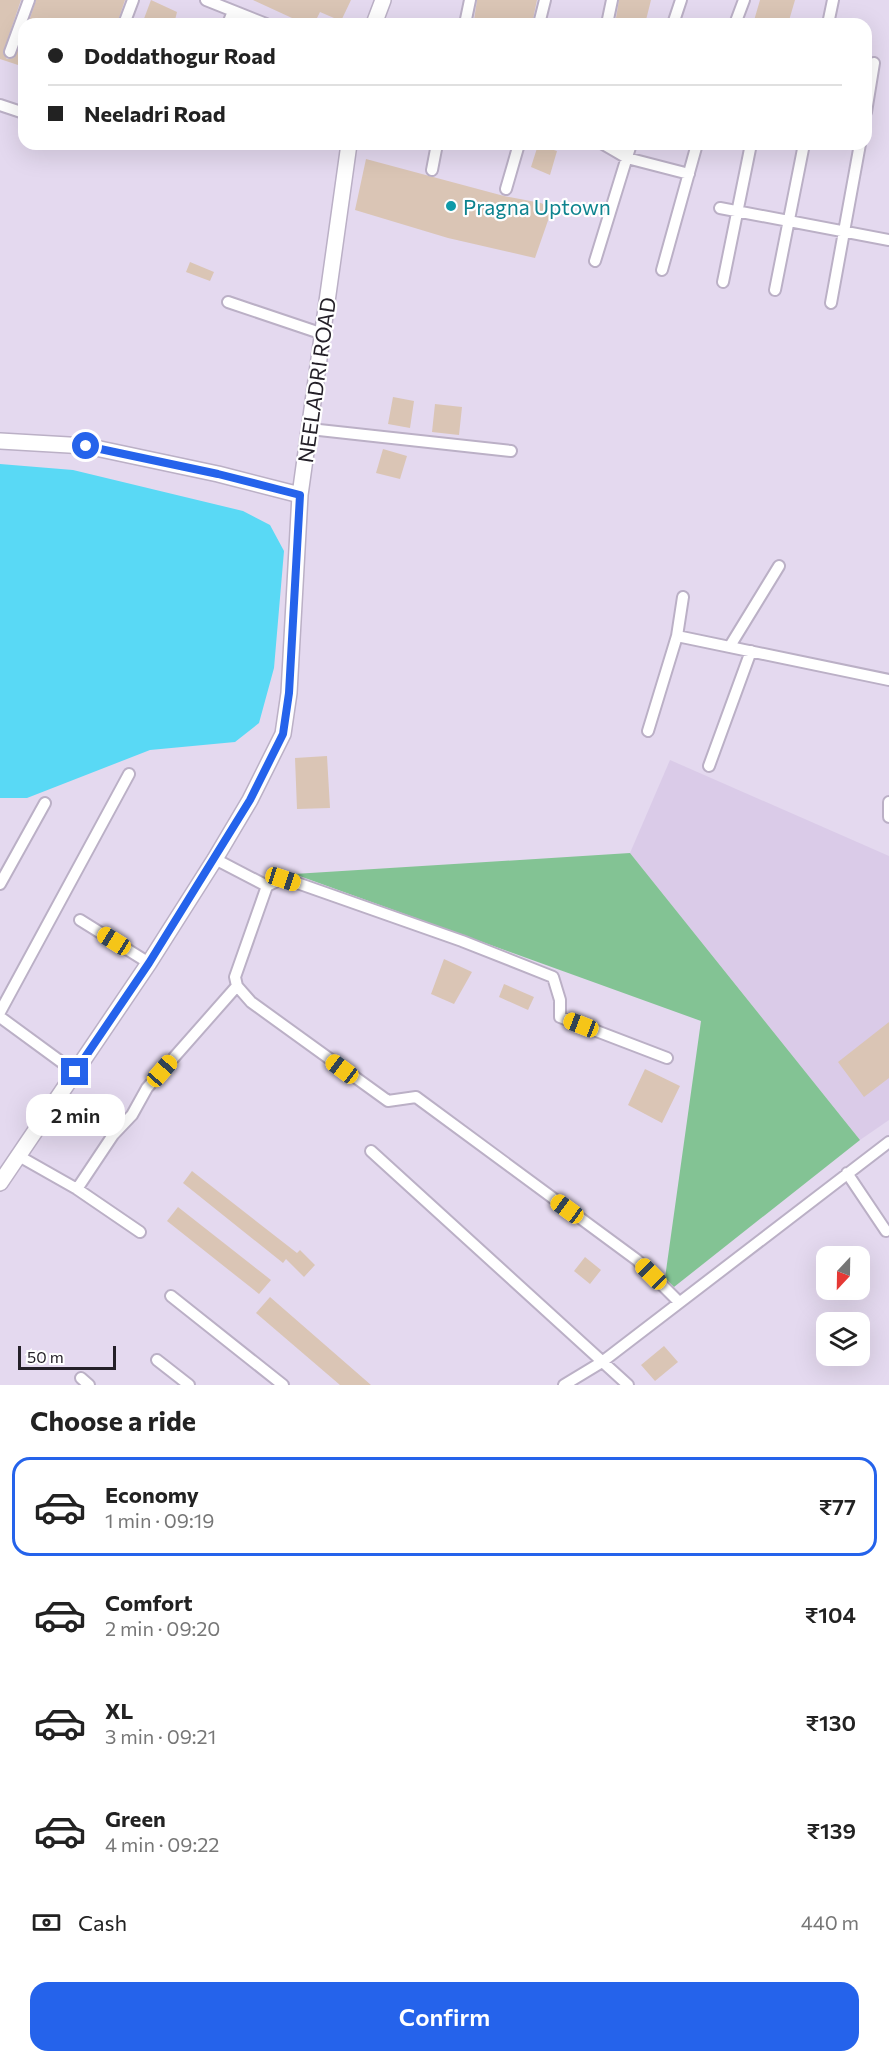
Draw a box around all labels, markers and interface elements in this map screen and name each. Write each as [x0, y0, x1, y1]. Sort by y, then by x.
text: Doddathogur Road [84, 42, 276, 69]
text: Neeladri Road [84, 100, 226, 127]
place label: Pragna Uptown [463, 194, 611, 219]
marker: Pragna Uptown [444, 199, 458, 213]
street label: NEELADRI ROAD [292, 296, 340, 464]
route start [72, 432, 99, 459]
car [263, 865, 303, 893]
car [94, 924, 134, 958]
car [561, 1010, 601, 1040]
car [322, 1051, 362, 1087]
car [143, 1052, 181, 1090]
route end [61, 1058, 88, 1085]
callout: 2 min [26, 1093, 124, 1135]
text: 2 min [51, 1103, 100, 1127]
car [547, 1191, 587, 1227]
north arrow [816, 1246, 870, 1300]
map controls [816, 1246, 870, 1366]
car [632, 1255, 670, 1293]
button: layers [816, 1312, 870, 1366]
scale bar [18, 1343, 116, 1370]
text: 50 m [27, 1347, 64, 1366]
text: Choose a ride [30, 1404, 196, 1437]
icon: car [33, 1480, 87, 1534]
text: Economy [105, 1481, 199, 1508]
text: ₹77 [819, 1493, 856, 1520]
text: 1 min · 09:19 [105, 1508, 214, 1532]
icon: car [33, 1588, 87, 1642]
text: Comfort [105, 1589, 193, 1616]
text: ₹104 [805, 1601, 856, 1628]
text: 2 min · 09:20 [105, 1616, 220, 1640]
icon: car [33, 1696, 87, 1750]
text: XL [105, 1697, 133, 1724]
text: ₹130 [806, 1709, 856, 1736]
text: 3 min · 09:21 [105, 1724, 216, 1748]
icon: car [33, 1804, 87, 1858]
text: Green [105, 1805, 166, 1832]
text: ₹139 [807, 1817, 856, 1844]
text: 4 min · 09:22 [105, 1832, 219, 1856]
icon: cash [30, 1906, 63, 1939]
text: Cash [78, 1909, 127, 1936]
text: 440 m [801, 1910, 859, 1934]
button: Confirm [30, 1982, 859, 2051]

